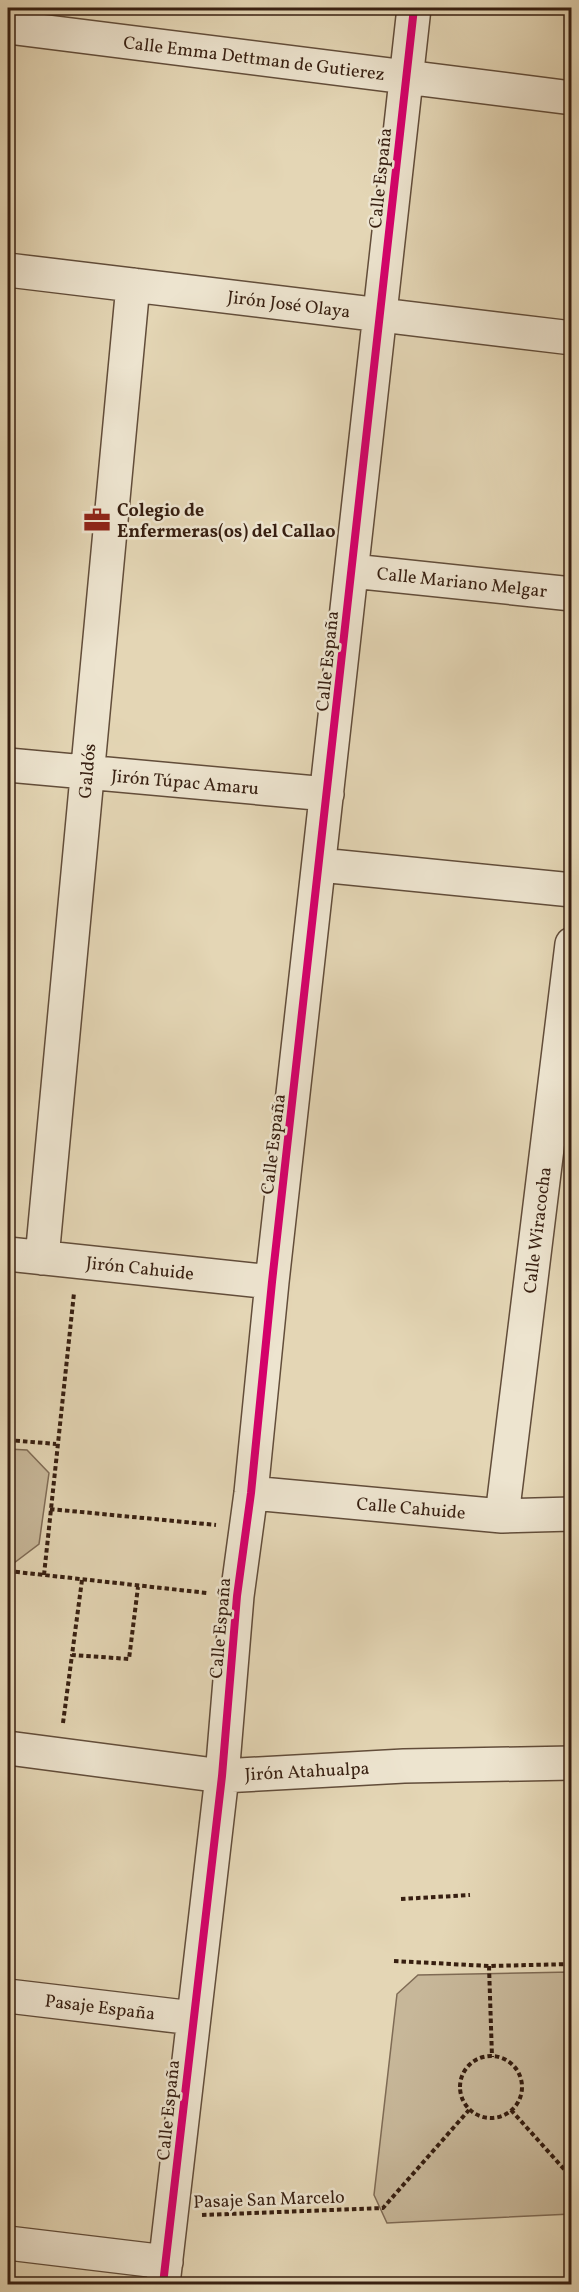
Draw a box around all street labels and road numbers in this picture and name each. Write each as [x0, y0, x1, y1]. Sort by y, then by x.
street label: Calle Emma Dettman de Gutierez [122, 31, 386, 88]
street label: Calle España [364, 127, 399, 230]
street label: Jirón José Olaya [226, 286, 352, 325]
street label: Calle Mariano Melgar [375, 562, 549, 605]
street label: Calle España [311, 610, 346, 713]
street label: Galdós [74, 743, 103, 800]
street label: Jirón Túpac Amaru [110, 765, 260, 802]
street label: Calle España [256, 1092, 293, 1196]
street label: Calle Wiracocha [518, 1165, 559, 1295]
street label: Jirón Cahuide [85, 1251, 195, 1288]
street label: Calle Cahuide [355, 1492, 466, 1527]
street label: Calle España [205, 1577, 238, 1680]
street label: Jirón Atahualpa [244, 1757, 370, 1788]
street label: Pasaje España [43, 1989, 156, 2028]
street label: Calle España [152, 2059, 187, 2162]
street label: Pasaje San Marcelo [193, 2185, 345, 2216]

